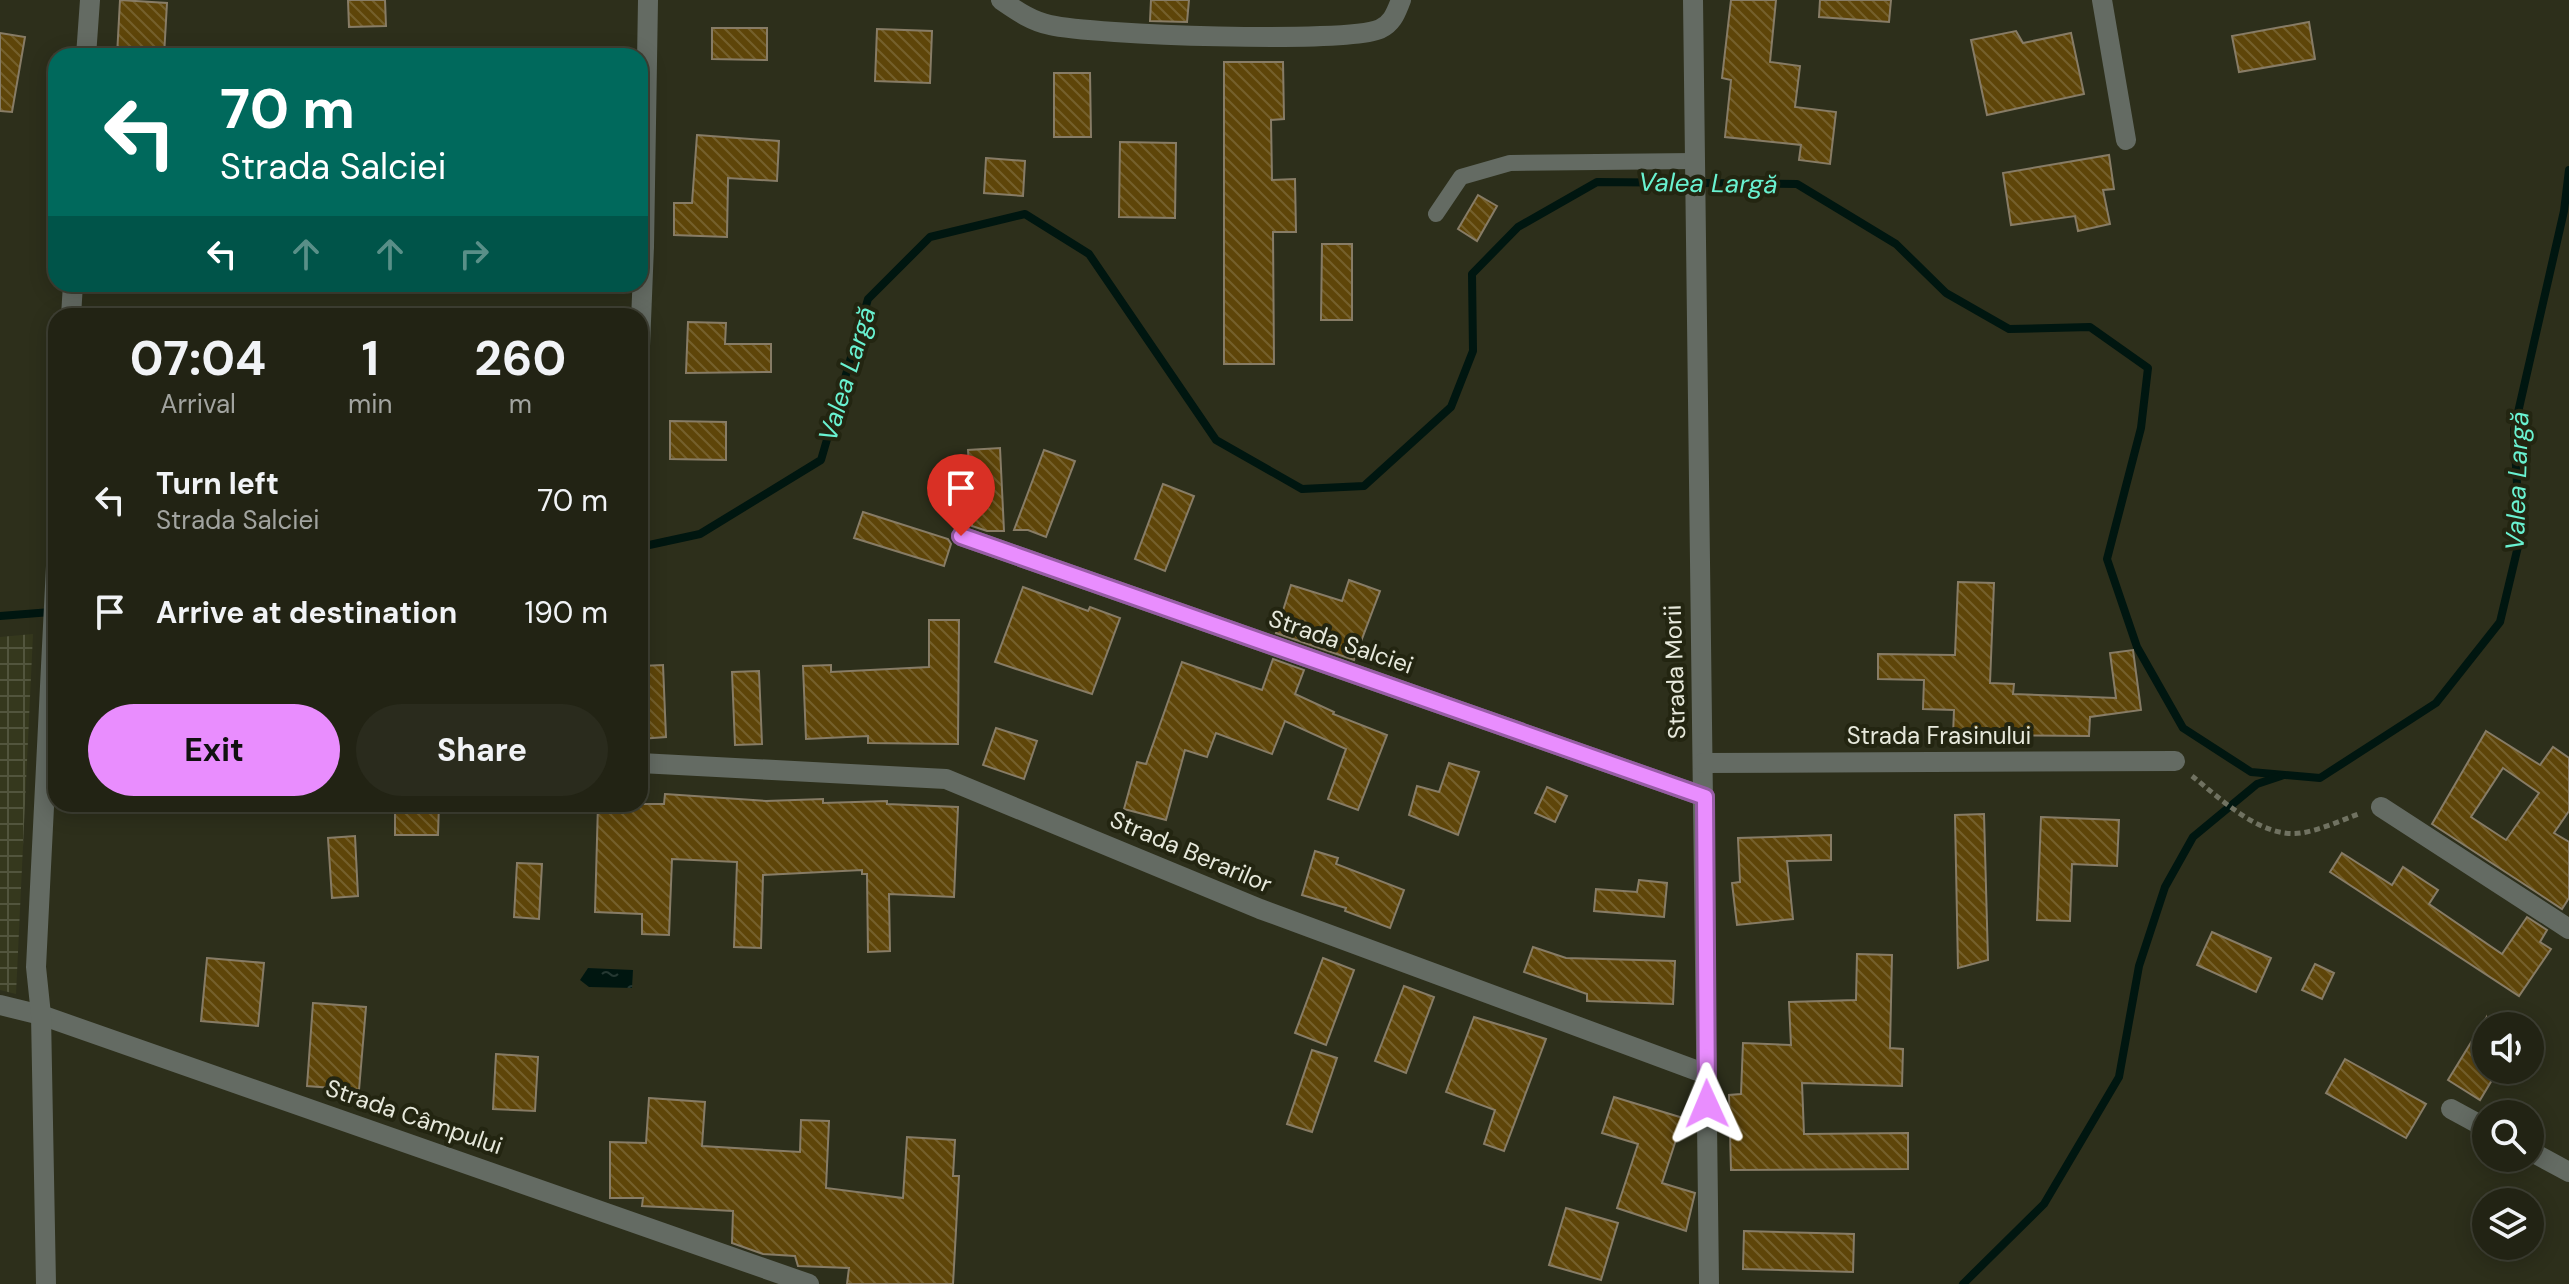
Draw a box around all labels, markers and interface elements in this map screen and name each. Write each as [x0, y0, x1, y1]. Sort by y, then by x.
text: 70 m [220, 72, 355, 145]
icon: left [88, 80, 192, 184]
text: Strada Salciei [220, 143, 446, 190]
water label: Valea Largă [1638, 165, 1778, 201]
icon: left [200, 232, 244, 276]
icon: ahead [284, 232, 328, 276]
icon: ahead [368, 232, 412, 276]
icon: right [452, 232, 496, 276]
water label: Valea Largă [810, 302, 884, 446]
text: 07:04 [130, 327, 266, 390]
text: 1 [362, 327, 379, 390]
text: 260 [474, 327, 566, 390]
text: Arrival [160, 387, 236, 421]
text: min [348, 387, 392, 421]
text: m [509, 387, 532, 421]
water label: Valea Largă [2498, 411, 2536, 551]
pin [927, 454, 995, 536]
text: Turn left [156, 464, 279, 503]
icon: arrive [939, 466, 983, 510]
icon: left [88, 478, 132, 522]
text: 70 m [537, 481, 608, 520]
text: Strada Salciei [156, 503, 320, 537]
icon: arrive [88, 590, 132, 634]
text: Arrive at destination [156, 593, 457, 632]
text: 190 m [525, 593, 608, 632]
street label: Strada Salciei [1265, 602, 1418, 681]
street label: Strada Morii [1657, 604, 1692, 740]
button: Exit [88, 704, 340, 796]
button: Share [356, 704, 608, 796]
street label: Strada Frasinului [1847, 720, 2031, 751]
street label: Strada Berarilor [1106, 803, 1277, 900]
map controls [2472, 1012, 2544, 1260]
button: sound [2472, 1012, 2544, 1084]
position arrow [1665, 1062, 1749, 1146]
street label: Strada Câmpului [322, 1072, 507, 1161]
button: search [2472, 1100, 2544, 1172]
button: layers [2472, 1188, 2544, 1260]

